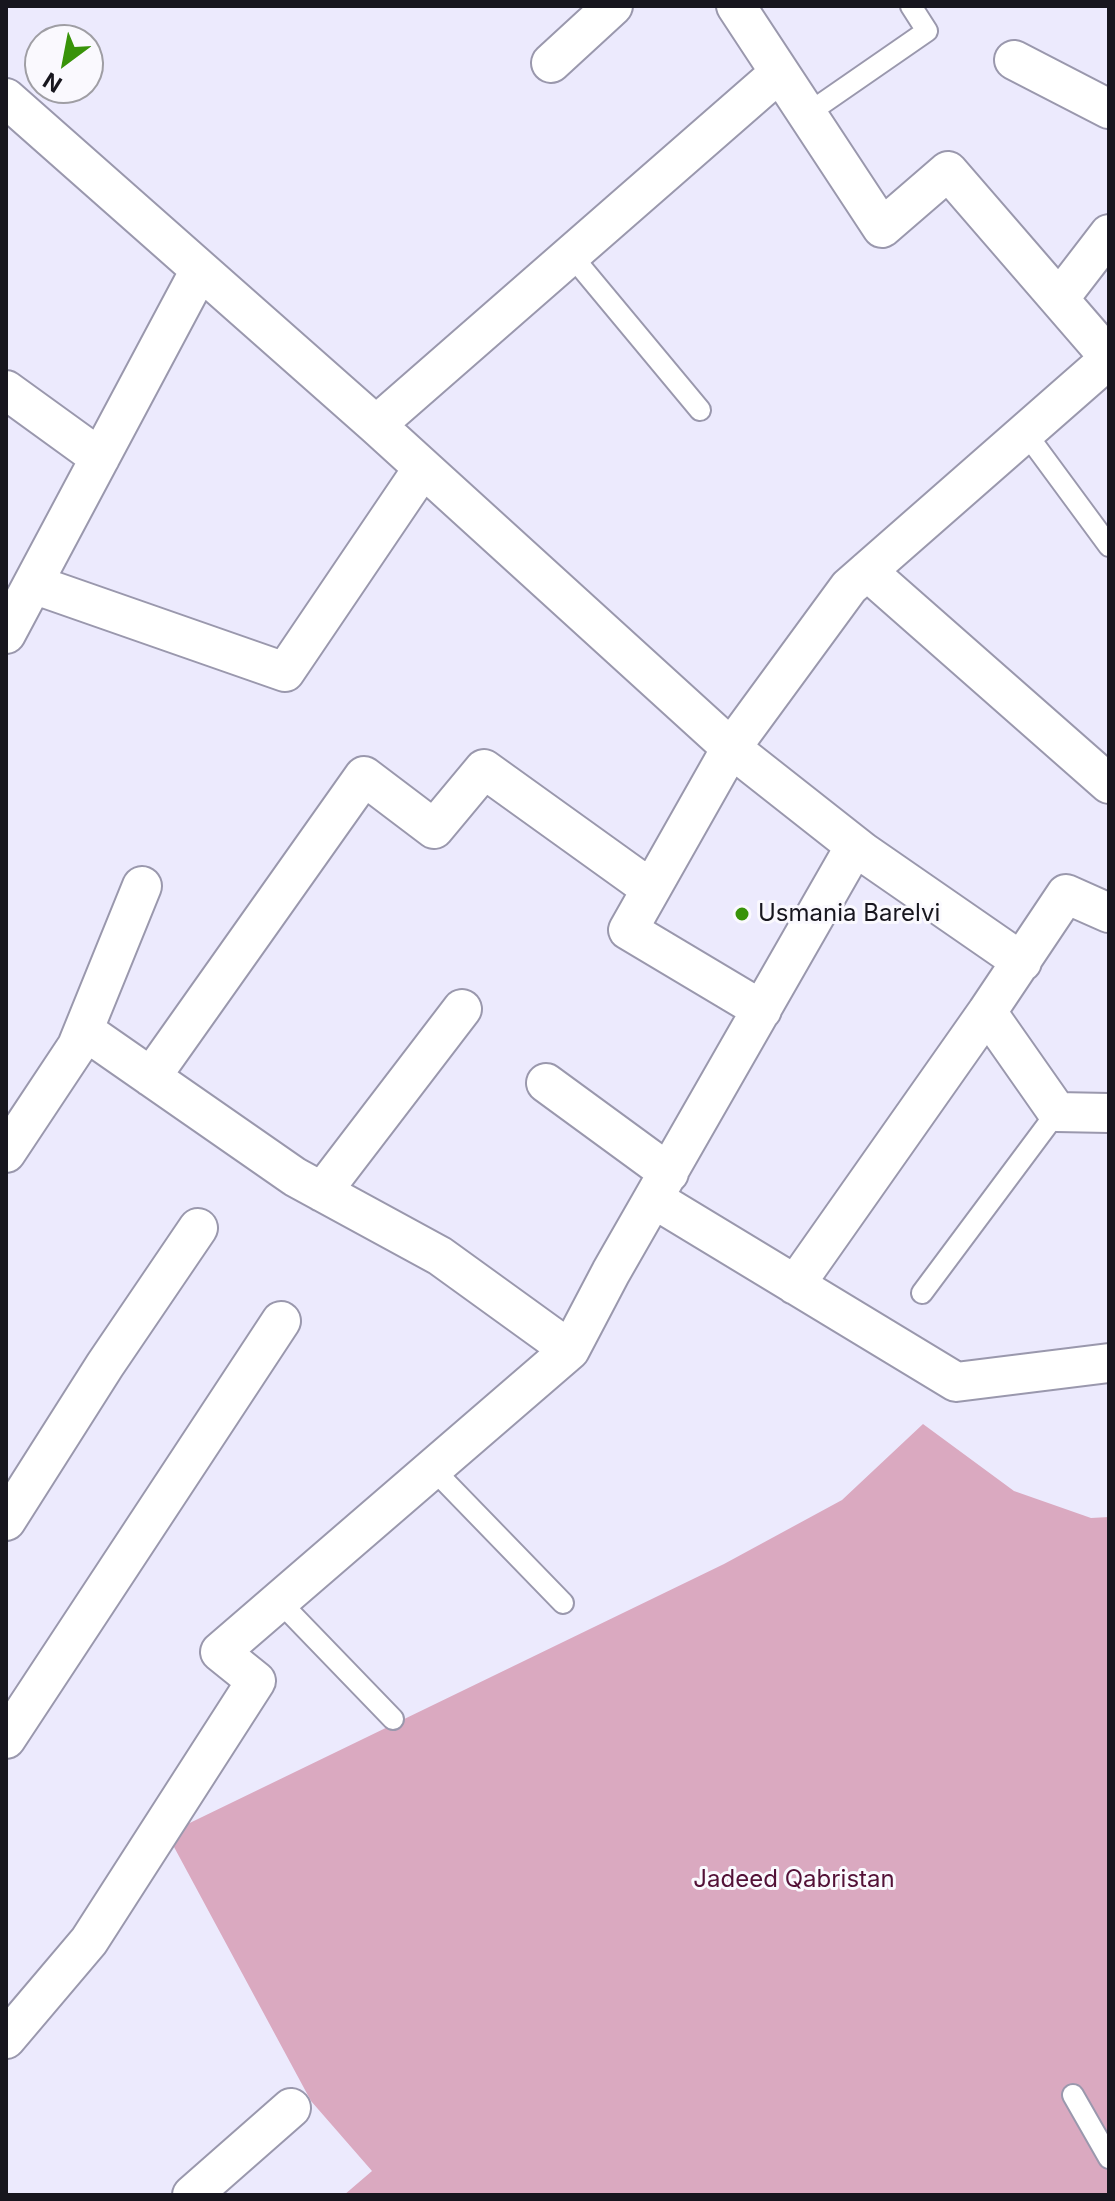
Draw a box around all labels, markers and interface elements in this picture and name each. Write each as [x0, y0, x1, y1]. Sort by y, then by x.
north arrow [24, 24, 104, 104]
text: N [38, 67, 66, 98]
place label: Usmania Barelvi [758, 900, 940, 928]
marker: Usmania Barelvi [733, 905, 751, 923]
park label: Jadeed Qabristan [693, 1866, 895, 1894]

